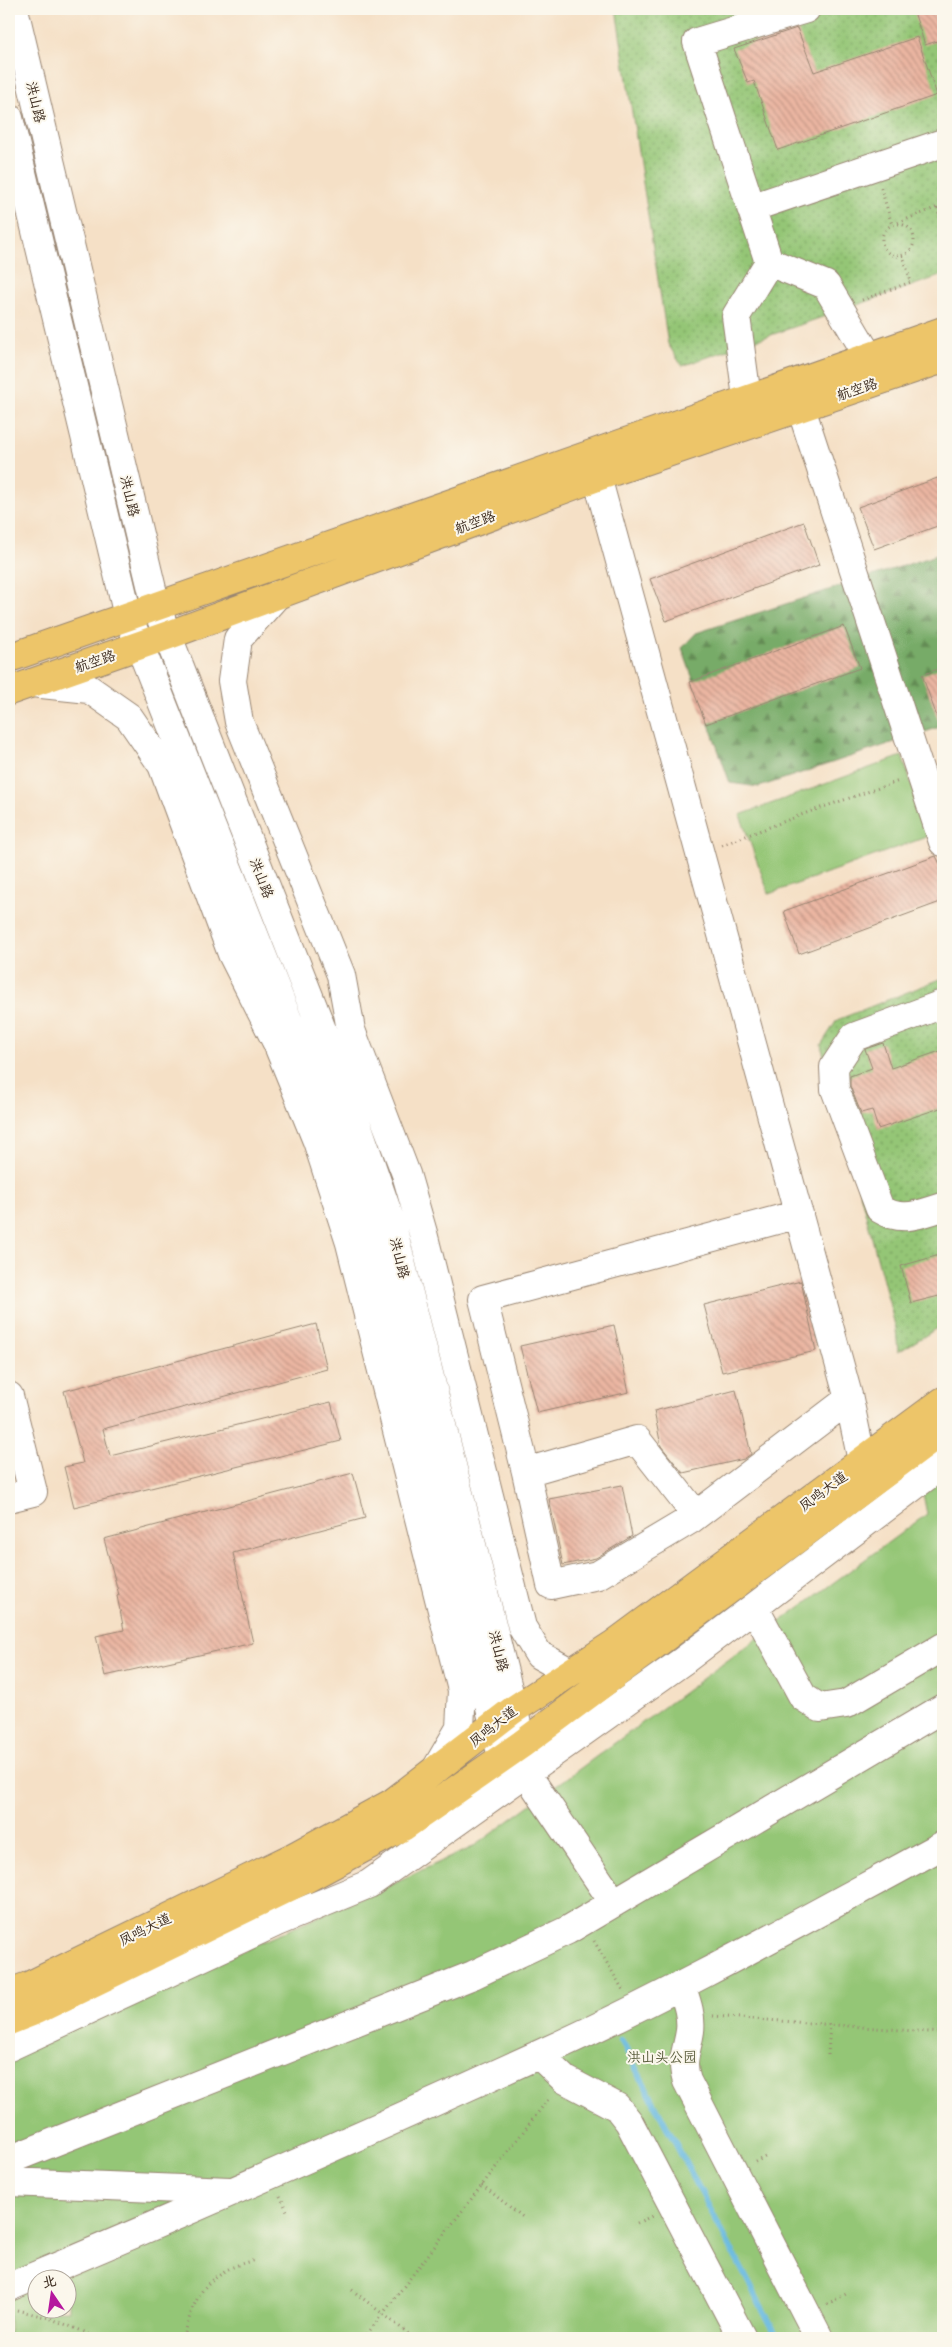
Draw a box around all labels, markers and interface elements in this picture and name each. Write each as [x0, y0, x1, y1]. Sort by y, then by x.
street label: 洪山路 [23, 80, 49, 124]
street label: 航空路 [835, 375, 880, 404]
street label: 洪山路 [117, 474, 143, 518]
street label: 航空路 [453, 507, 498, 538]
street label: 航空路 [73, 647, 118, 676]
street label: 洪山路 [246, 856, 277, 901]
street label: 洪山路 [386, 1236, 413, 1281]
street label: 凤鸣大道 [796, 1468, 851, 1515]
street label: 洪山路 [485, 1629, 512, 1674]
street label: 凤鸣大道 [466, 1702, 521, 1750]
street label: 凤鸣大道 [116, 1910, 174, 1949]
park label: 洪山头公园 [627, 2049, 697, 2066]
north arrow [28, 2270, 78, 2320]
text: 北 [40, 2272, 58, 2292]

